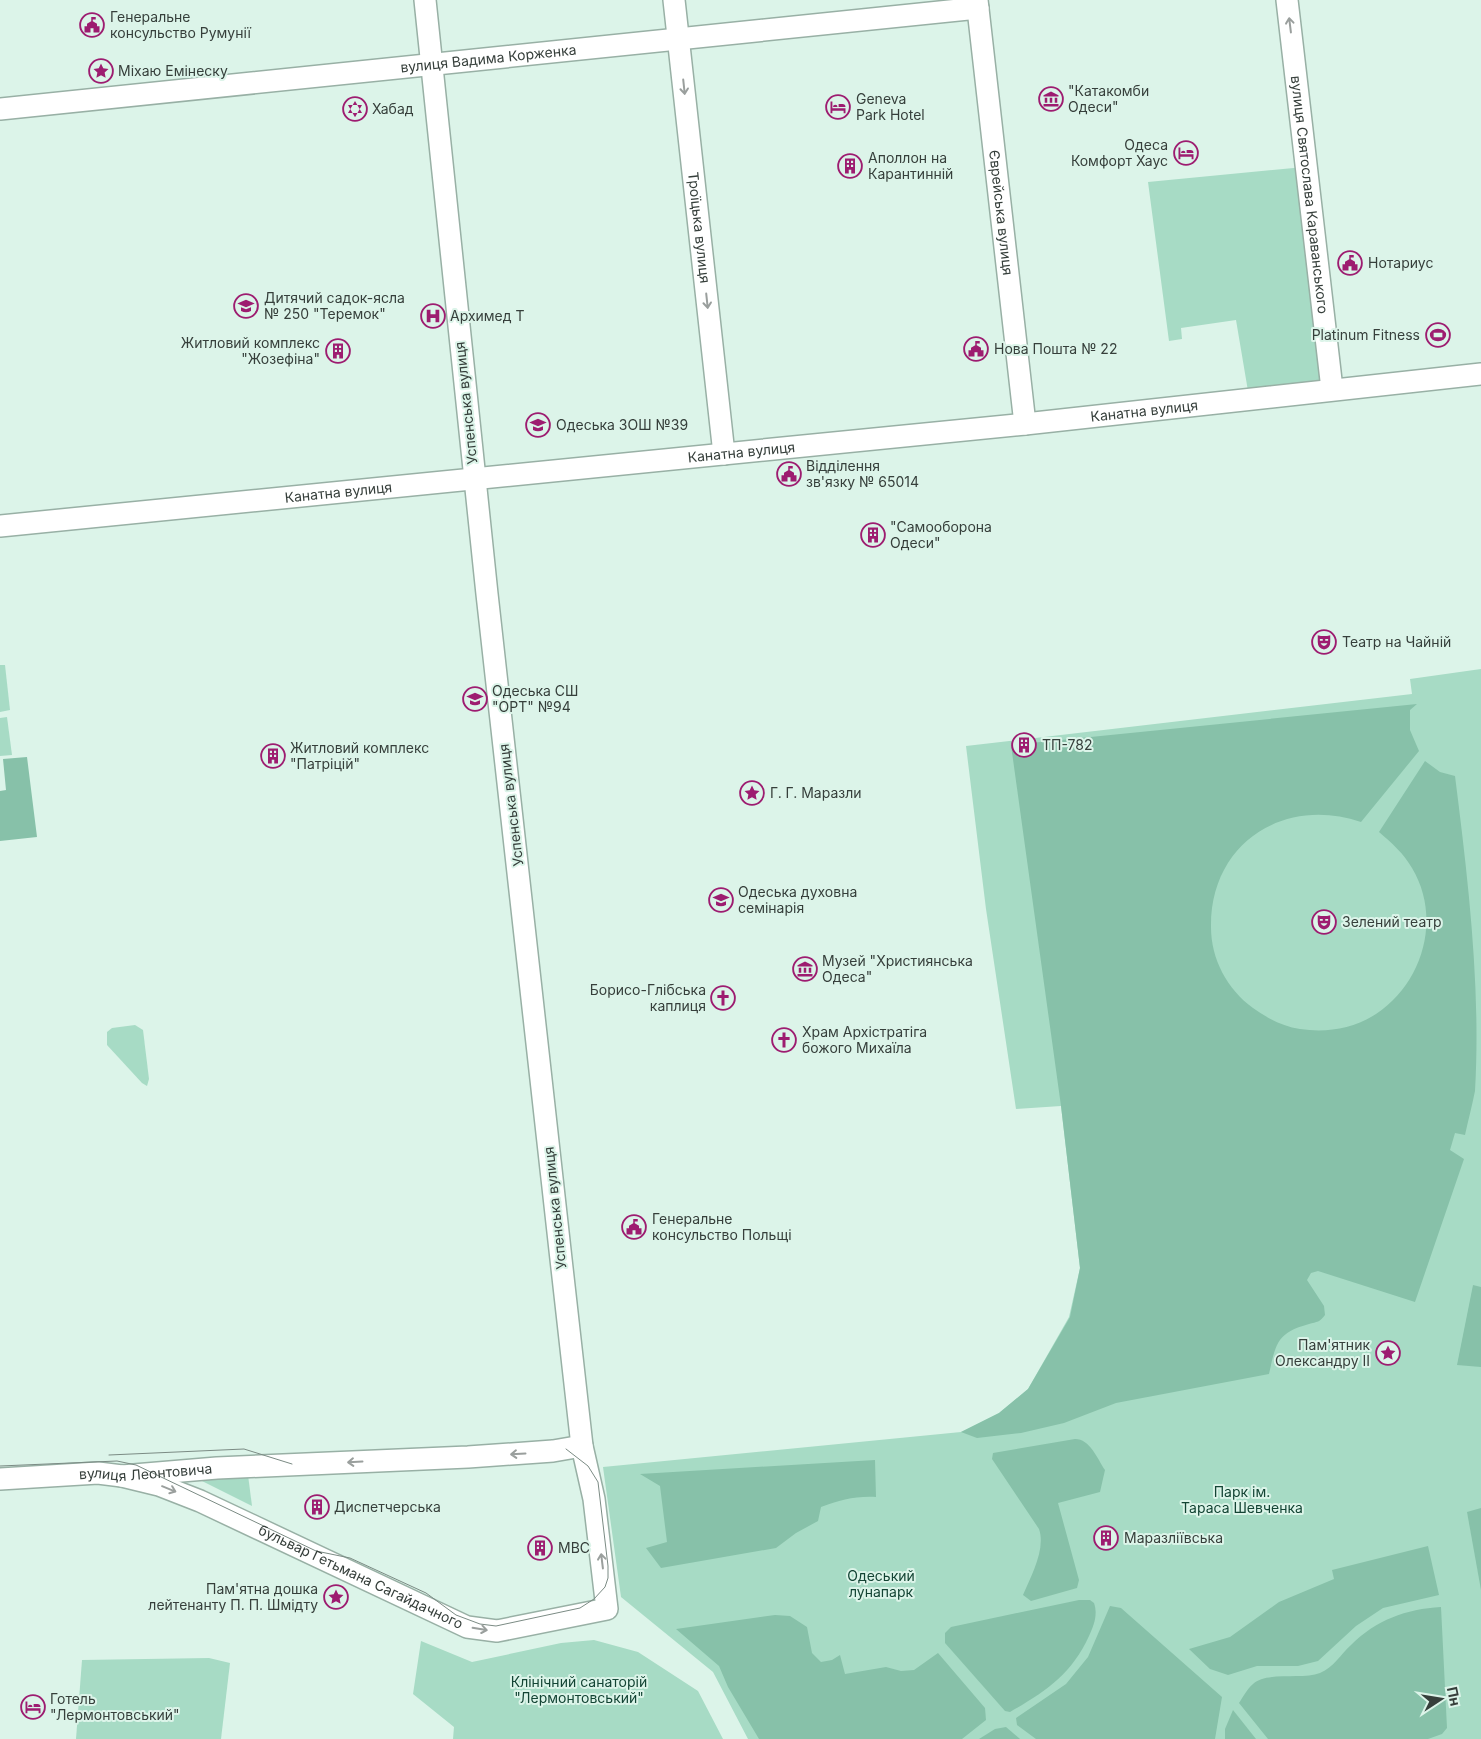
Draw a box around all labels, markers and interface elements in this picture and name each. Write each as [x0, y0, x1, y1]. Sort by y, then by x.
place label: Генеральне консульство Румунії [110, 8, 251, 41]
public building icon: Генеральне консульство Румунії [79, 12, 105, 38]
one-way arrow [1285, 17, 1295, 33]
street label: вулиця Вадима Корженка [400, 41, 577, 76]
place icon: Міхаю Емінеску [88, 58, 114, 84]
place label: Міхаю Емінеску [118, 62, 228, 79]
street label: вулиця Святослава Караванського [1288, 75, 1332, 315]
one-way arrow [679, 79, 689, 95]
place label: "Катакомби Одеси" [1068, 82, 1149, 115]
museum icon: "Катакомби Одеси" [1038, 86, 1064, 112]
place label: Geneva Park Hotel [856, 90, 925, 123]
hotel icon: Geneva Park Hotel [825, 94, 851, 120]
synagogue icon: Хабад [342, 96, 368, 122]
place label: Хабад [372, 100, 414, 117]
place label: Одеса Комфорт Хаус [1071, 136, 1168, 169]
hotel icon: Одеса Комфорт Хаус [1173, 140, 1199, 166]
place label: Аполлон на Карантинній [868, 149, 953, 182]
street label: Єврейська вулиця [986, 149, 1017, 276]
building icon: Аполлон на Карантинній [837, 153, 863, 179]
street label: Троїцька вулиця [685, 171, 714, 284]
public building icon: Нотариус [1337, 250, 1363, 276]
place label: Нотариус [1368, 254, 1433, 271]
place label: Дитячий садок-ясла № 250 "Теремок" [264, 289, 405, 322]
school or university icon: Дитячий садок-ясла № 250 "Теремок" [233, 293, 259, 319]
one-way arrow [702, 293, 712, 309]
hospital icon: Архимед Т [420, 303, 446, 329]
place label: Архимед Т [450, 307, 525, 324]
sports icon: Platinum Fitness [1425, 322, 1451, 348]
place label: Platinum Fitness [1312, 326, 1420, 343]
place label: Житловий комплекс "Жозефіна" [181, 334, 320, 367]
public building icon: Нова Пошта № 22 [963, 336, 989, 362]
building icon: Житловий комплекс "Жозефіна" [325, 338, 351, 364]
place label: Нова Пошта № 22 [994, 340, 1117, 357]
street label: Успенська вулиця [451, 341, 480, 465]
street label: Канатна вулиця [1090, 396, 1199, 425]
school or university icon: Одеська ЗОШ №39 [525, 412, 551, 438]
place label: Одеська ЗОШ №39 [556, 416, 688, 433]
street label: Канатна вулиця [687, 438, 796, 466]
place label: Відділення зв'язку № 65014 [806, 457, 919, 490]
public building icon: Відділення зв'язку № 65014 [776, 461, 802, 487]
street label: Канатна вулиця [284, 478, 393, 506]
place label: "Самооборона Одеси" [890, 518, 992, 551]
building icon: "Самооборона Одеси" [860, 522, 886, 548]
theatre icon: Театр на Чайній [1311, 629, 1337, 655]
place label: Театр на Чайній [1342, 633, 1451, 650]
place label: Одеська СШ "ОРТ" №94 [492, 682, 579, 715]
school or university icon: Одеська СШ "ОРТ" №94 [462, 686, 488, 712]
building icon: ТП-782 [1011, 732, 1037, 758]
place label: ТП-782 [1042, 736, 1093, 753]
place label: Житловий комплекс "Патріцій" [290, 739, 429, 772]
building icon: Житловий комплекс "Патріцій" [260, 743, 286, 769]
street label: Успенська вулиця [495, 743, 526, 867]
place icon: Г. Г. Маразли [739, 780, 765, 806]
place label: Г. Г. Маразли [770, 784, 862, 801]
place label: Одеська духовна семінарія [738, 883, 857, 916]
school or university icon: Одеська духовна семінарія [708, 887, 734, 913]
theatre icon: Зелений театр [1311, 909, 1337, 935]
place label: Зелений театр [1342, 913, 1442, 930]
place label: Музей "Християнська Одеса" [822, 952, 973, 985]
museum icon: Музей "Християнська Одеса" [792, 956, 818, 982]
place label: Борисо-Глібська каплиця [590, 981, 706, 1014]
church icon: Борисо-Глібська каплиця [710, 985, 736, 1011]
place label: Храм Архістратіга божого Михаїла [802, 1023, 927, 1056]
church icon: Храм Архістратіга божого Михаїла [771, 1027, 797, 1053]
street label: Успенська вулиця [540, 1146, 569, 1270]
place label: Генеральне консульство Польщі [652, 1210, 792, 1243]
public building icon: Генеральне консульство Польщі [621, 1214, 647, 1240]
place label: Пам'ятник Олександру II [1275, 1336, 1370, 1369]
place icon: Пам'ятник Олександру II [1375, 1340, 1401, 1366]
one-way arrow [510, 1449, 526, 1458]
one-way arrow [348, 1457, 364, 1466]
street label: вулиця Леонтовича [78, 1459, 213, 1484]
park label: Парк ім. Тараса Шевченка [1181, 1483, 1303, 1516]
one-way arrow [160, 1485, 176, 1494]
building icon: Диспетчерська [304, 1494, 330, 1520]
place label: Диспетчерська [334, 1498, 441, 1515]
street label: бульвар Гетьмана Сагайдачного [256, 1521, 466, 1632]
building icon: Маразліївська [1093, 1525, 1119, 1551]
place label: Маразліївська [1124, 1529, 1223, 1546]
building icon: МВС [527, 1535, 553, 1561]
place label: МВС [558, 1539, 590, 1556]
one-way arrow [597, 1553, 607, 1569]
park label: Одеський лунапарк [847, 1567, 915, 1600]
place label: Пам'ятна дошка лейтенанту П. П. Шмідту [148, 1580, 318, 1613]
place icon: Пам'ятна дошка лейтенанту П. П. Шмідту [323, 1584, 349, 1610]
one-way arrow [471, 1625, 487, 1635]
park label: Клінічний санаторій "Лермонтовський" [511, 1673, 647, 1706]
north arrow [1416, 1674, 1466, 1724]
text: Пн [1444, 1685, 1465, 1707]
place label: Готель "Лермонтовський" [50, 1690, 180, 1723]
hotel icon: Готель "Лермонтовський" [20, 1694, 46, 1720]

